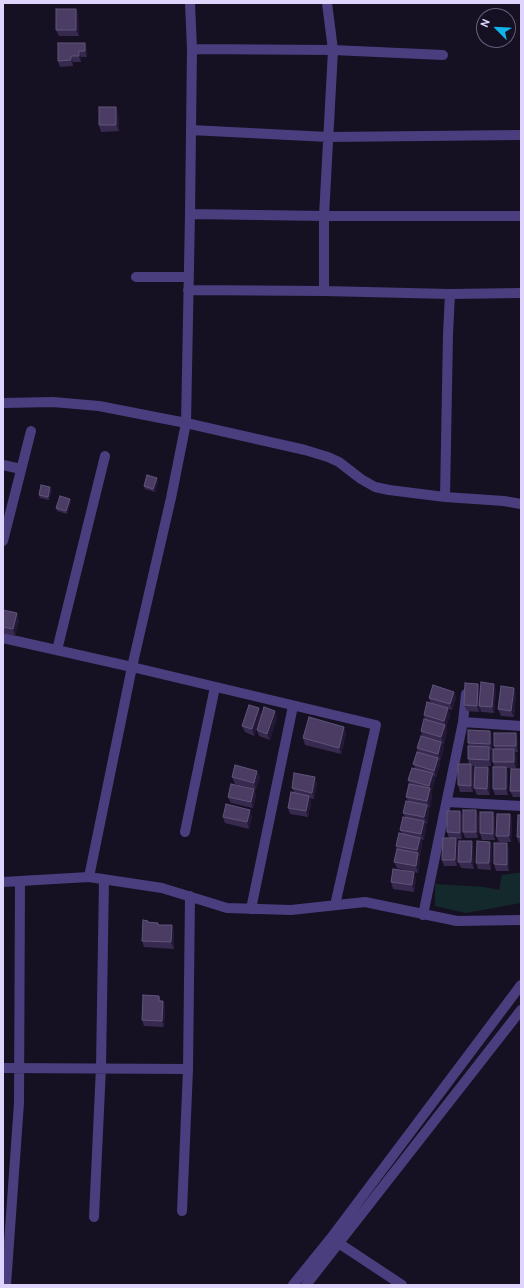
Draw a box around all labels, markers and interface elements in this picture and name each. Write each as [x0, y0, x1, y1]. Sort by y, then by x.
north arrow [476, 8, 516, 48]
text: N [478, 17, 494, 30]

